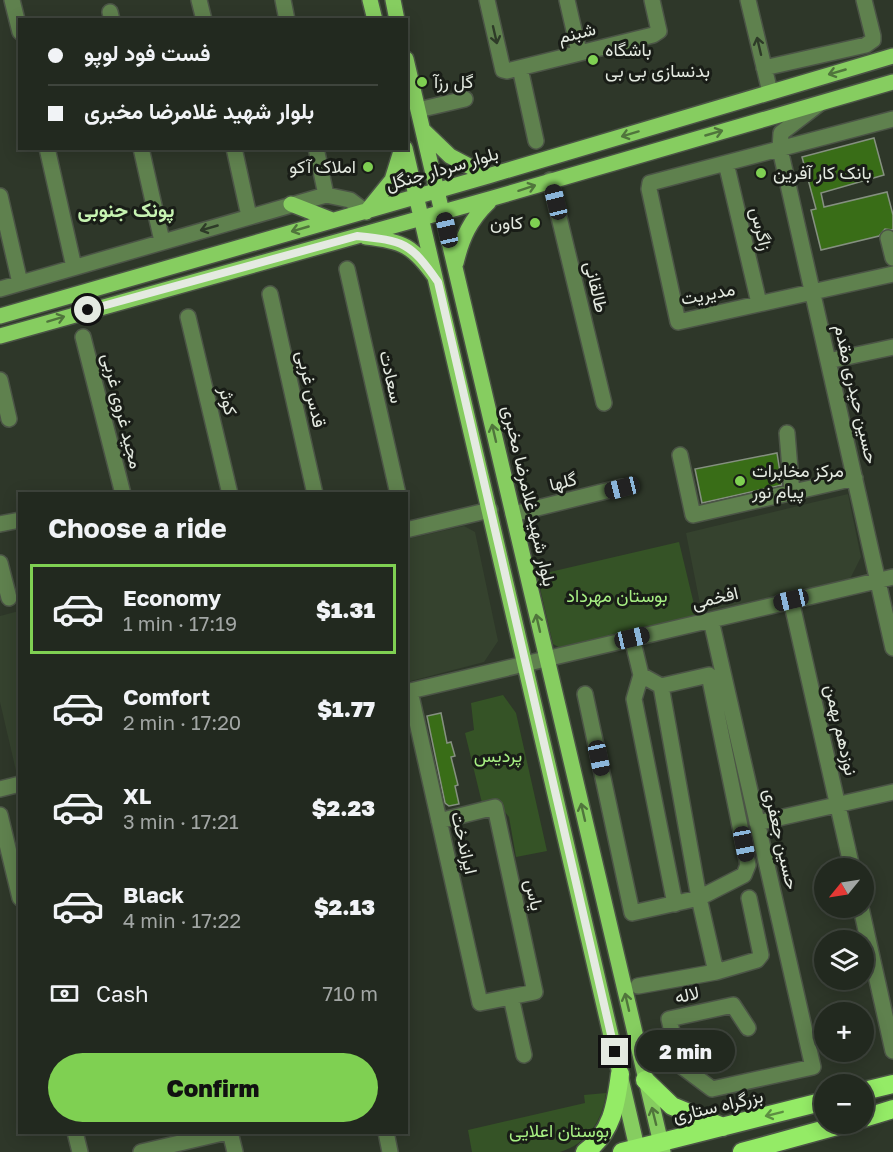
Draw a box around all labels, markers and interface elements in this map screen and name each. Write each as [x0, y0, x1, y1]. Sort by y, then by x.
street label: شبنم [556, 17, 598, 49]
one-way arrow [490, 25, 502, 44]
one-way arrow [753, 37, 764, 56]
place label: باشگاه بدنسازی بی بی [605, 38, 710, 82]
text: فست فود لوپو [84, 39, 210, 66]
marker: باشگاه بدنسازی بی بی [586, 53, 600, 67]
one-way arrow [828, 67, 847, 78]
place label: گل رزآ [432, 70, 474, 93]
marker: گل رزآ [415, 75, 429, 89]
text: بلوار شهید غلامرضا مخبری [84, 97, 314, 124]
one-way arrow [704, 127, 723, 138]
one-way arrow [621, 129, 640, 140]
street label: بلوار سردار جنگل [383, 141, 501, 196]
place label: املاک آکو [289, 155, 356, 178]
marker: املاک آکو [361, 160, 375, 174]
place label: بانک کار آفرین [773, 161, 872, 184]
marker: بانک کار آفرین [754, 166, 768, 180]
one-way arrow [517, 181, 536, 192]
car [543, 182, 569, 222]
district label: پونک جنوبی [78, 197, 174, 224]
street label: زاگرس [745, 205, 778, 253]
car [434, 210, 460, 250]
place label: کاون [490, 211, 523, 234]
marker: کاون [528, 216, 542, 230]
one-way arrow [200, 222, 219, 234]
one-way arrow [291, 224, 310, 235]
street label: طالقانی [579, 259, 614, 315]
street label: مدیریت [679, 277, 737, 310]
route start [74, 296, 101, 323]
one-way arrow [46, 313, 65, 324]
street label: حسین حیدری مقدم [828, 322, 884, 466]
street label: قدس غربی [291, 348, 331, 430]
street label: سعادت [375, 348, 409, 405]
street label: مجید غروی غربی [97, 351, 148, 471]
street label: کوثر [214, 383, 243, 417]
street label: بلوار شهید غلامرضا مخبری [497, 403, 562, 589]
one-way arrow [488, 424, 499, 443]
place label: مرکز مخابرات پیام نور [751, 459, 844, 504]
street label: گلها [547, 467, 579, 496]
marker: مرکز مخابرات پیام نور [733, 474, 747, 488]
car [602, 475, 642, 501]
text: Choose a ride [48, 512, 227, 544]
street label: افخمی [689, 581, 740, 614]
icon: car [51, 582, 105, 636]
text: Economy [123, 584, 221, 611]
park label: بوستان مهرداد [566, 584, 668, 607]
car [771, 587, 811, 613]
text: $1.31 [316, 596, 375, 623]
text: 1 min · 17:19 [123, 611, 237, 635]
one-way arrow [532, 613, 544, 632]
car [612, 625, 652, 651]
icon: car [51, 681, 105, 735]
street label: نوزدهم بهمن [819, 682, 863, 778]
text: Comfort [123, 683, 210, 710]
text: $1.77 [317, 695, 375, 722]
text: 2 min · 17:20 [123, 710, 241, 734]
car [586, 739, 612, 777]
park label: پردیس [474, 744, 522, 768]
icon: car [51, 780, 105, 834]
text: XL [123, 782, 151, 809]
street label: حسین جعفری [759, 786, 804, 892]
text: $2.23 [312, 794, 375, 821]
one-way arrow [577, 803, 588, 823]
text: 3 min · 17:21 [123, 809, 239, 833]
street label: ایراندخت [446, 809, 483, 877]
car [732, 825, 756, 863]
north arrow [814, 858, 874, 918]
map controls [814, 858, 874, 1134]
street label: یاس [520, 877, 549, 913]
icon: car [51, 879, 105, 933]
text: Black [123, 881, 184, 908]
text: $2.13 [314, 893, 375, 920]
text: 4 min · 17:22 [123, 908, 241, 932]
button: layers [814, 930, 874, 990]
icon: cash [48, 977, 81, 1010]
text: Cash [96, 980, 149, 1007]
text: 710 m [323, 981, 378, 1005]
street label: لاله [672, 981, 701, 1007]
one-way arrow [621, 993, 633, 1012]
button: + [814, 1002, 874, 1062]
callout: 2 min [636, 1031, 735, 1073]
route end [601, 1038, 628, 1065]
text: 2 min [659, 1039, 712, 1063]
button: Confirm [48, 1053, 378, 1122]
button: − [814, 1074, 874, 1134]
street label: بزرگراه ستاری [671, 1084, 765, 1127]
one-way arrow [648, 1107, 660, 1126]
one-way arrow [765, 1109, 784, 1120]
park label: بوستان اعلایی [509, 1119, 609, 1142]

